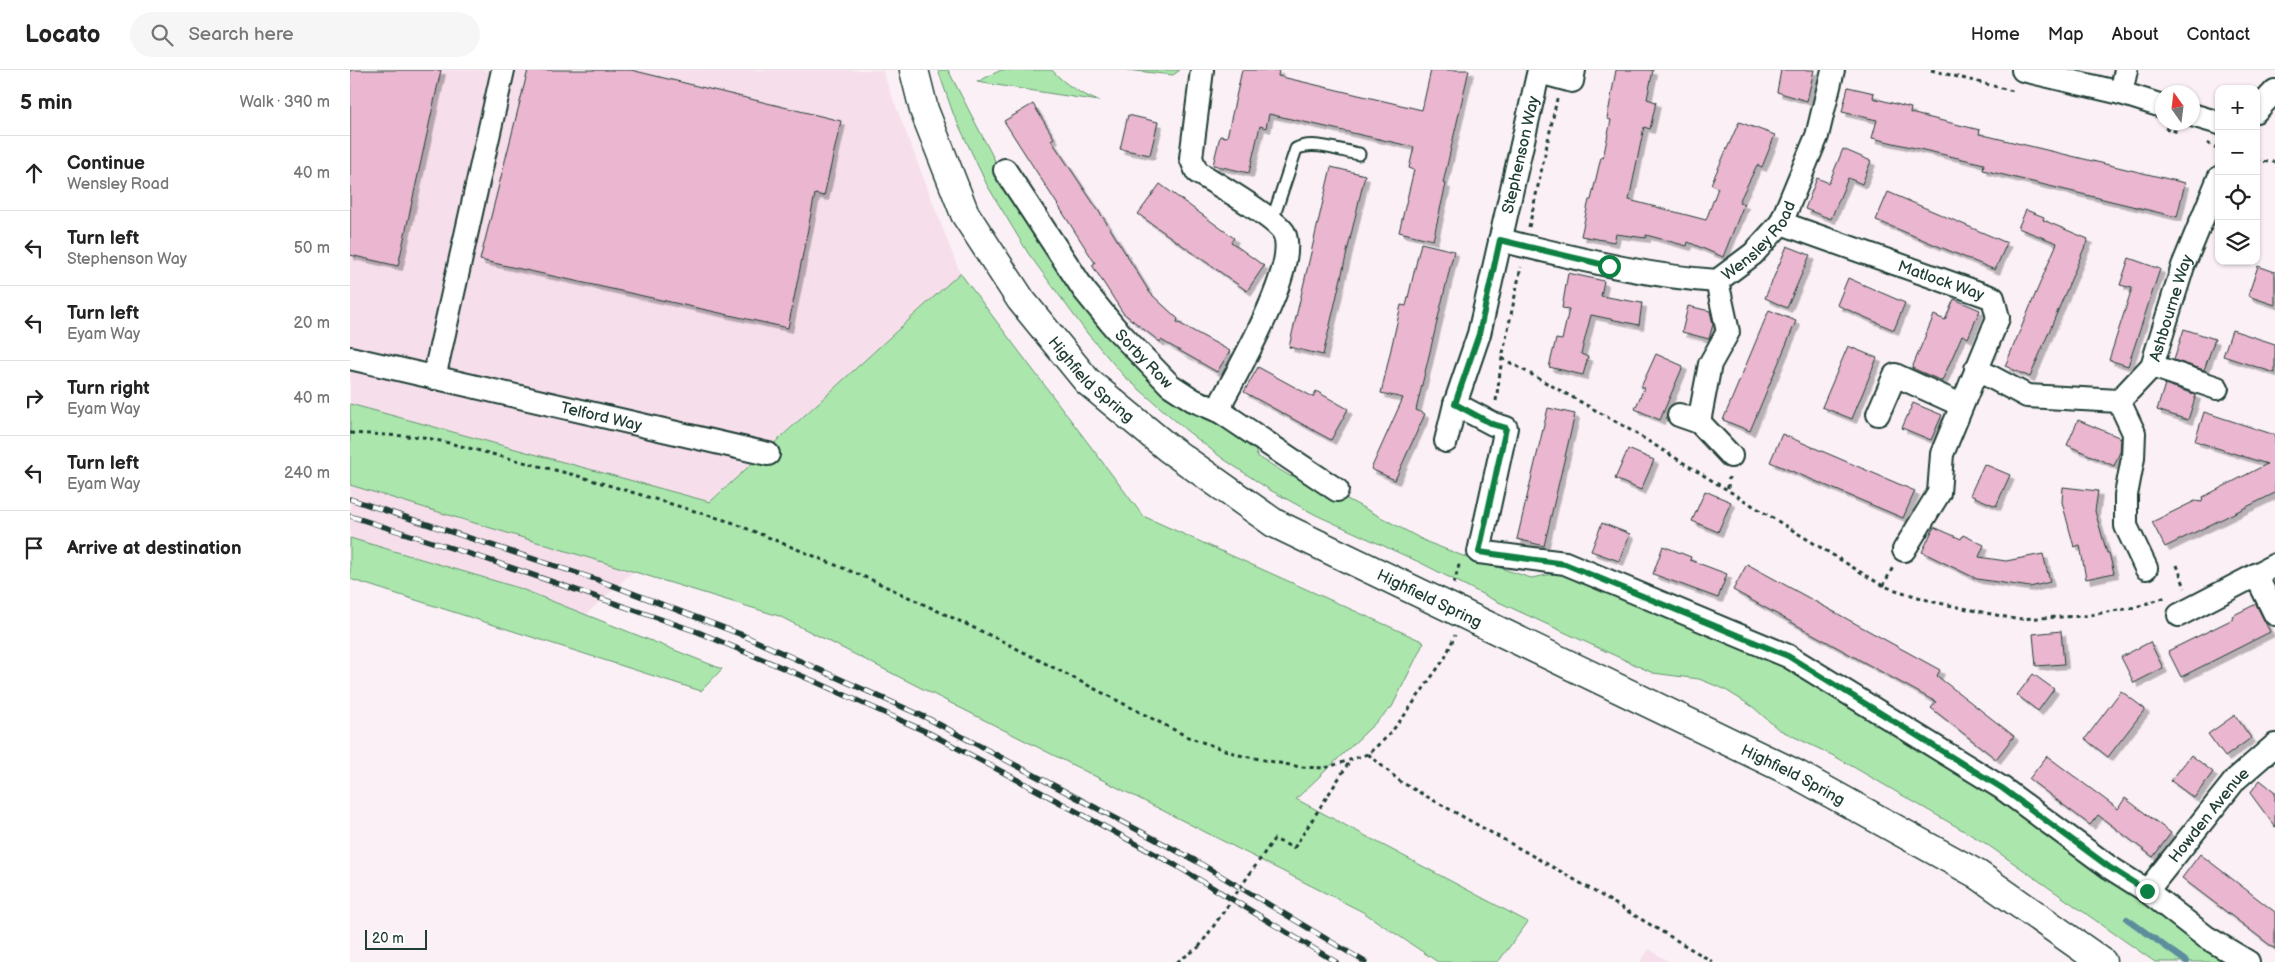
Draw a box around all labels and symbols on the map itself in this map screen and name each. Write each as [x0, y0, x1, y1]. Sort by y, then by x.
north arrow [2155, 85, 2200, 130]
street label: Stephenson Way [1499, 94, 1544, 216]
street label: Wensley Road [1718, 198, 1800, 285]
street label: Ashbourne Way [2146, 251, 2198, 364]
route start [1598, 255, 1621, 278]
street label: Matlock Way [1895, 257, 1987, 305]
street label: Sorby Row [1110, 326, 1176, 393]
street label: Highfield Spring [1044, 333, 1138, 427]
street label: Telford Way [559, 399, 644, 436]
street label: Highfield Spring [1374, 566, 1485, 633]
street label: Highfield Spring [1738, 741, 1848, 810]
street label: Howden Avenue [2165, 764, 2254, 867]
route end [2136, 880, 2159, 903]
scale bar [365, 927, 428, 950]

